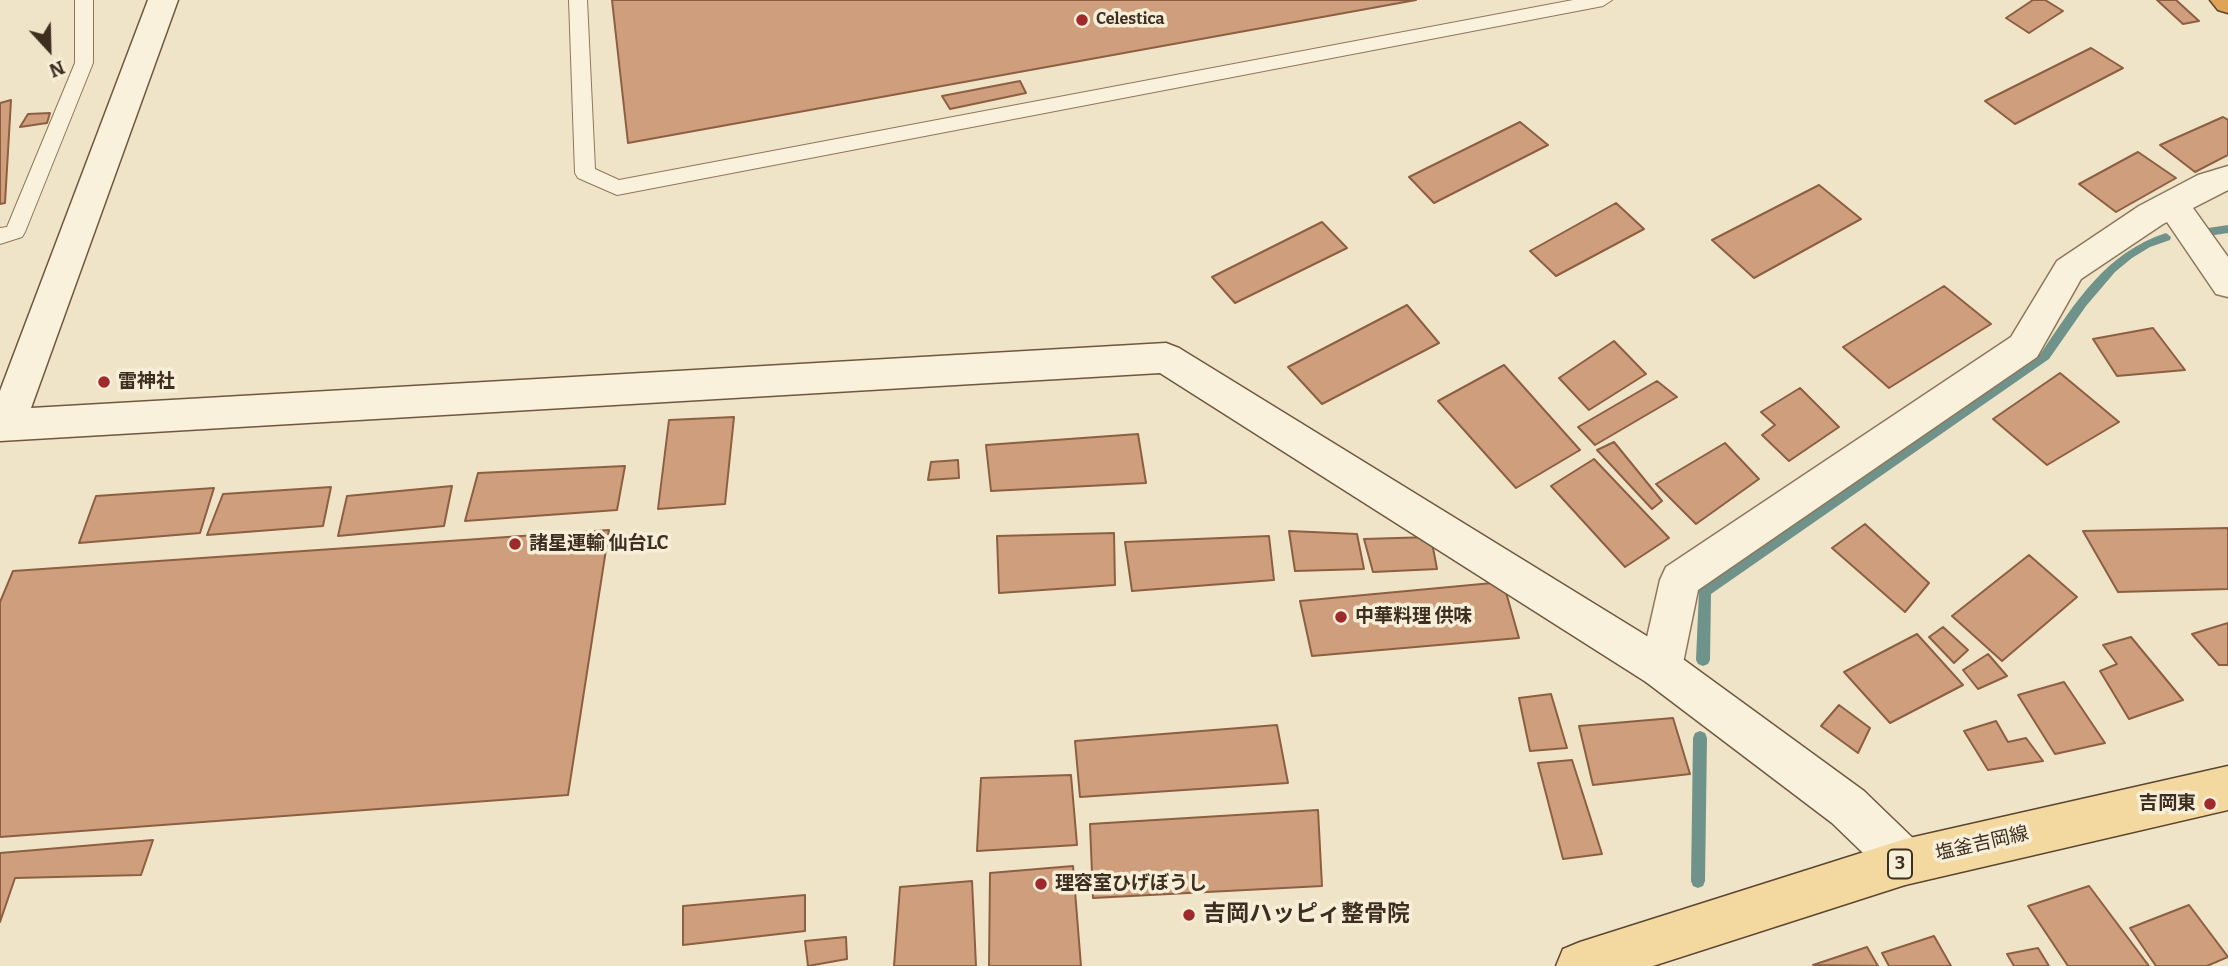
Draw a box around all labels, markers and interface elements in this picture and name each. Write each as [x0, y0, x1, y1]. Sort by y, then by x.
place label: Celestica [1096, 10, 1165, 30]
marker: Celestica [1074, 12, 1090, 28]
north arrow [14, 14, 84, 84]
text: N [46, 56, 68, 82]
place label: 雷神社 [118, 371, 175, 393]
marker: 雷神社 [96, 374, 112, 390]
place label: 諸星運輸 仙台LC [529, 533, 669, 555]
marker: 諸星運輸 仙台LC [507, 536, 523, 552]
place label: 中華料理 供味 [1355, 606, 1472, 628]
marker: 中華料理 供味 [1333, 609, 1349, 625]
place label: 吉岡東 [2139, 793, 2196, 815]
marker: 吉岡東 [2202, 796, 2218, 812]
street label: 塩釜吉岡線 [1933, 822, 2031, 866]
road number: 3 [1888, 850, 1912, 878]
place label: 理容室ひげぼうし [1055, 873, 1207, 895]
marker: 理容室ひげぼうし [1033, 876, 1049, 892]
place label: 吉岡ハッピィ整骨院 [1203, 901, 1410, 929]
marker: 吉岡ハッピィ整骨院 [1181, 907, 1197, 923]

